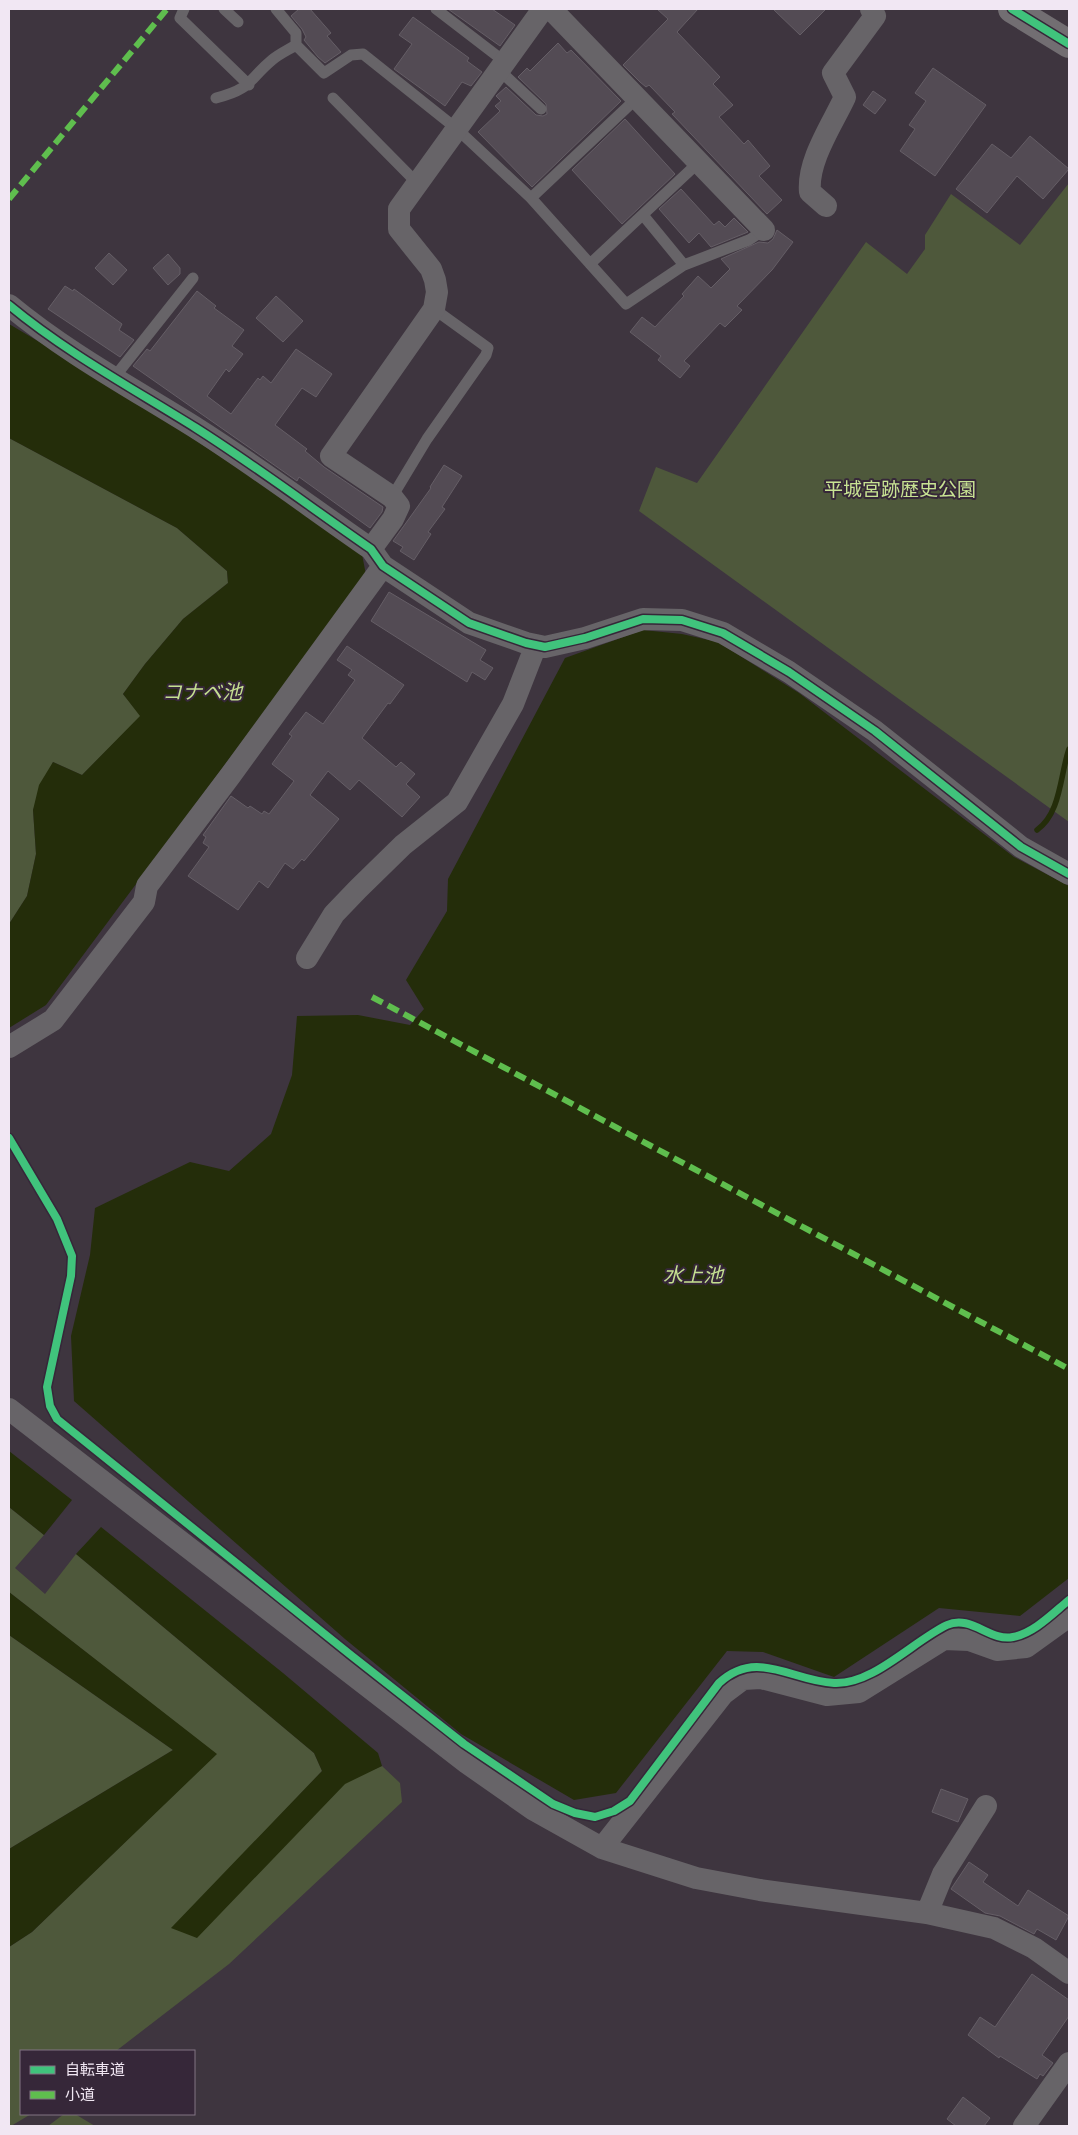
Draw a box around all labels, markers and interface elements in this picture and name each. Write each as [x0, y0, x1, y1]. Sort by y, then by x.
park label: 平城宮跡歴史公園 [824, 479, 976, 502]
water label: コナベ池 [162, 681, 244, 705]
water label: 水上池 [663, 1264, 725, 1288]
legend [20, 2050, 195, 2115]
text: 自転車道 [65, 2061, 125, 2080]
text: 小道 [65, 2086, 95, 2105]

